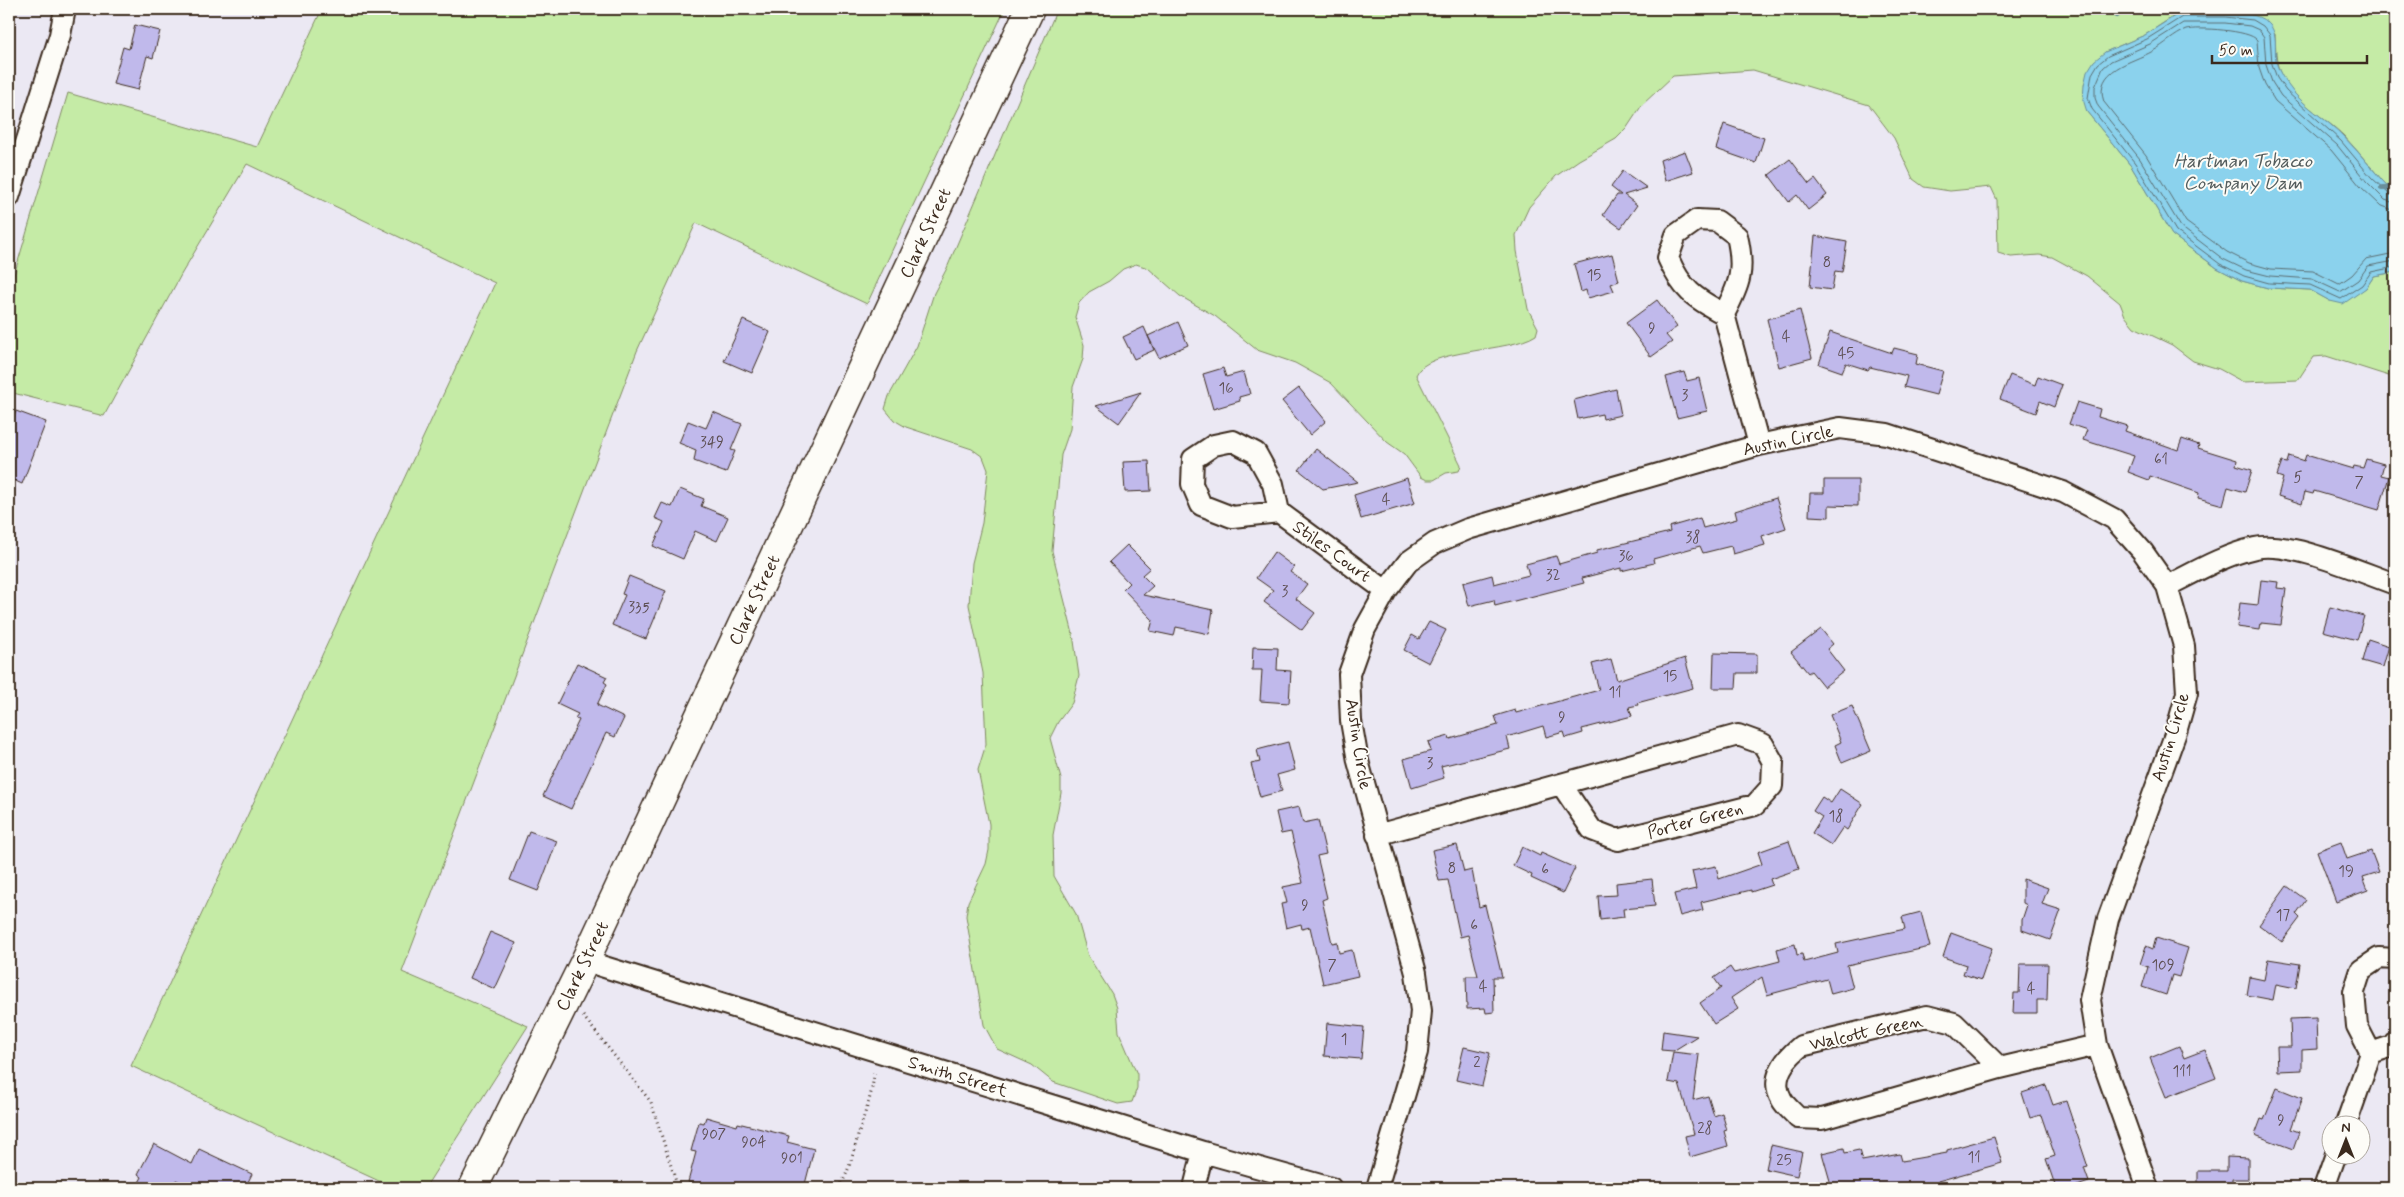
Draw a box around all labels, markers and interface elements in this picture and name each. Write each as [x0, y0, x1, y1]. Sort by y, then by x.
scale bar [2212, 32, 2366, 64]
text: 50 m [2219, 41, 2253, 61]
water label: Hartman Tobacco Company Dam [2174, 149, 2313, 196]
street label: Clark Street [894, 184, 957, 283]
house number: 8 [1823, 253, 1831, 273]
house number: 15 [1587, 266, 1601, 286]
house number: 9 [1648, 319, 1656, 339]
house number: 4 [1782, 327, 1791, 347]
house number: 45 [1838, 344, 1854, 364]
house number: 16 [1218, 379, 1234, 399]
house number: 3 [1682, 386, 1689, 406]
street label: Austin Circle [1741, 420, 1836, 462]
house number: 349 [700, 433, 724, 453]
house number: 61 [2154, 450, 2168, 470]
house number: 5 [2293, 468, 2303, 488]
house number: 7 [2354, 473, 2364, 493]
house number: 4 [1382, 490, 1391, 510]
street label: Stiles Court [1287, 515, 1376, 589]
house number: 38 [1685, 528, 1701, 548]
house number: 36 [1618, 547, 1634, 567]
street label: Clark Street [723, 551, 786, 650]
house number: 32 [1546, 566, 1560, 586]
house number: 3 [1282, 582, 1289, 602]
house number: 335 [628, 598, 650, 618]
house number: 15 [1663, 667, 1677, 687]
house number: 11 [1608, 683, 1622, 703]
street label: Austin Circle [2146, 690, 2196, 785]
street label: Austin Circle [1339, 697, 1377, 792]
house number: 9 [1558, 708, 1566, 728]
house number: 3 [1427, 754, 1434, 774]
street label: Porter Green [1645, 797, 1746, 845]
house number: 18 [1829, 807, 1843, 827]
house number: 8 [1448, 859, 1456, 879]
house number: 6 [1541, 860, 1549, 880]
house number: 19 [2338, 862, 2354, 882]
house number: 9 [1301, 896, 1309, 916]
house number: 17 [2276, 906, 2291, 926]
house number: 6 [1470, 916, 1478, 936]
street label: Clark Street [551, 917, 615, 1015]
house number: 7 [1327, 956, 1337, 976]
house number: 109 [2151, 956, 2175, 976]
house number: 4 [1479, 977, 1488, 997]
house number: 4 [2027, 979, 2036, 999]
street label: Walcott Green [1807, 1009, 1925, 1057]
house number: 1 [1341, 1030, 1347, 1050]
street label: Smith Street [905, 1050, 1011, 1104]
house number: 2 [1473, 1053, 1481, 1073]
house number: 111 [2173, 1062, 2192, 1082]
house number: 9 [2277, 1111, 2285, 1131]
north arrow [2322, 1114, 2372, 1164]
house number: 28 [1697, 1119, 1713, 1139]
text: N [2341, 1119, 2351, 1137]
house number: 907 [702, 1125, 726, 1145]
house number: 904 [742, 1133, 767, 1153]
house number: 11 [1967, 1148, 1981, 1168]
house number: 901 [781, 1149, 803, 1169]
house number: 25 [1776, 1151, 1792, 1171]

